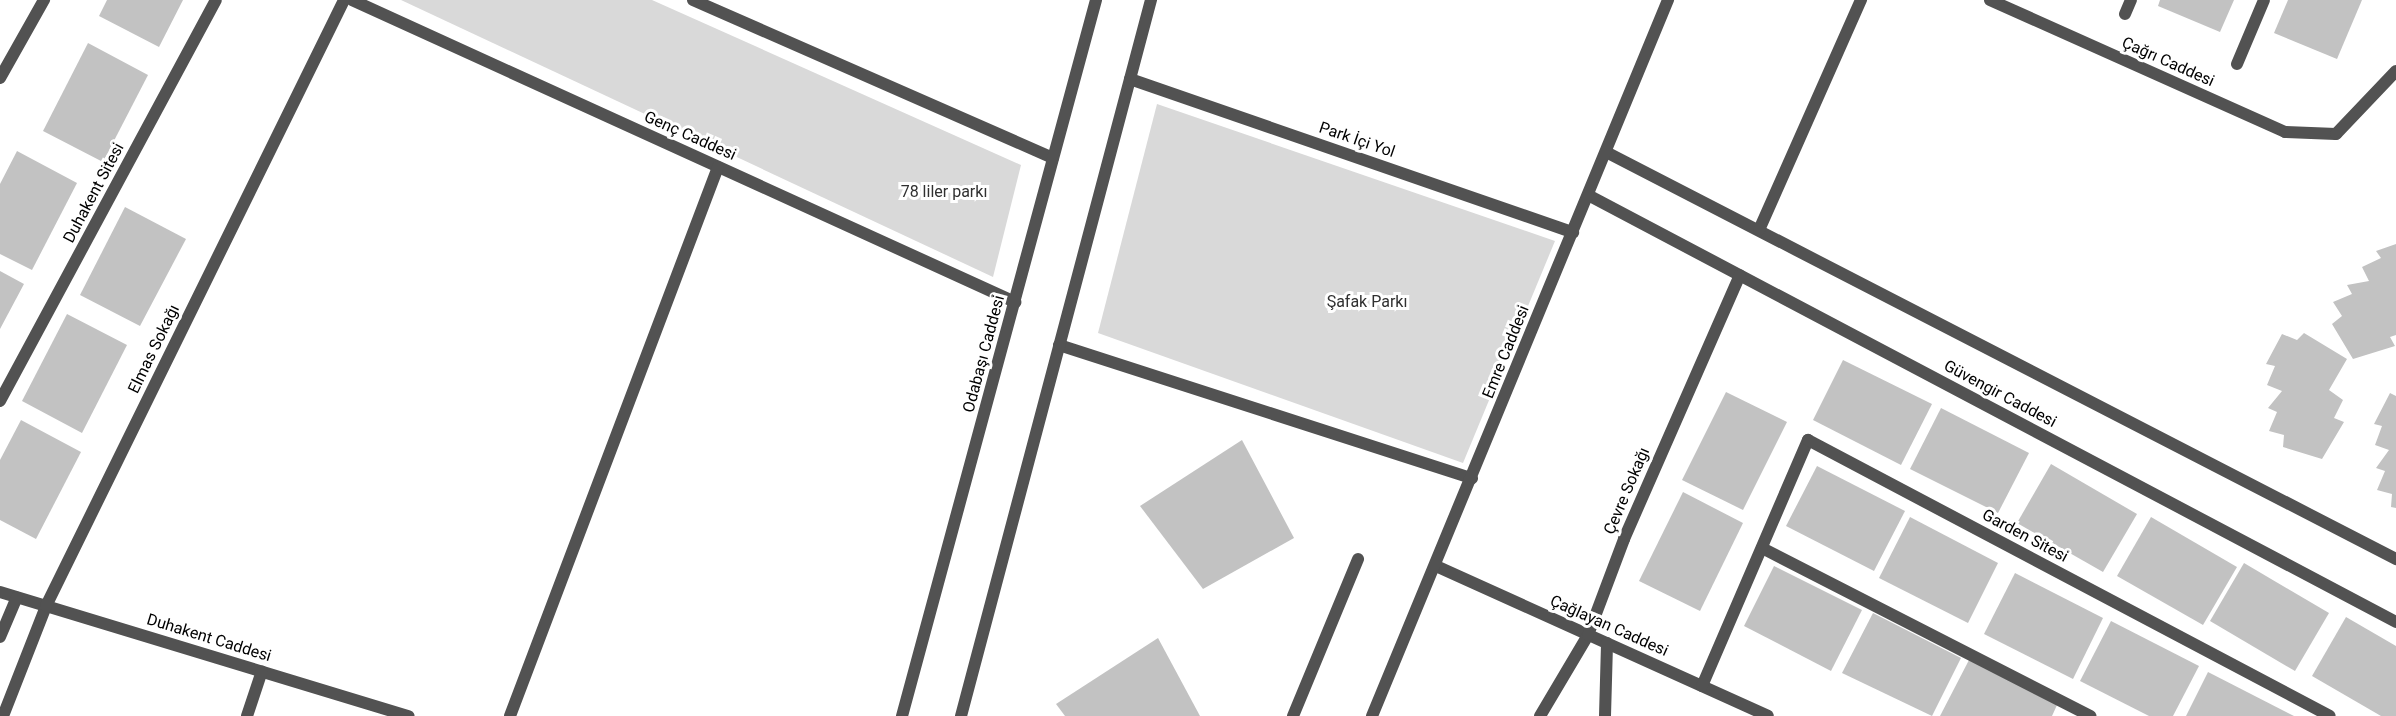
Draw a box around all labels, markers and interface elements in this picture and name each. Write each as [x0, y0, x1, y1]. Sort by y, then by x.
street label: Çağrı Caddesi [2119, 33, 2217, 91]
street label: Genç Caddesi [641, 107, 739, 165]
street label: Park İçi Yol [1317, 118, 1397, 162]
street label: Duhakent Sitesi [60, 140, 128, 246]
park label: 78 liler parkı [901, 182, 987, 202]
park label: Şafak Parkı [1327, 292, 1407, 312]
street label: Odabaşı Caddesi [959, 293, 1009, 415]
street label: Elmas Sokağı [124, 302, 184, 396]
street label: Emre Caddesi [1479, 303, 1533, 401]
street label: Güvengir Caddesi [1940, 356, 2060, 432]
street label: Çevre Sokağı [1600, 445, 1654, 537]
street label: Garden Sitesi [1979, 505, 2071, 567]
street label: Çağlayan Caddesi [1547, 591, 1671, 661]
street label: Duhakent Caddesi [144, 610, 274, 666]

